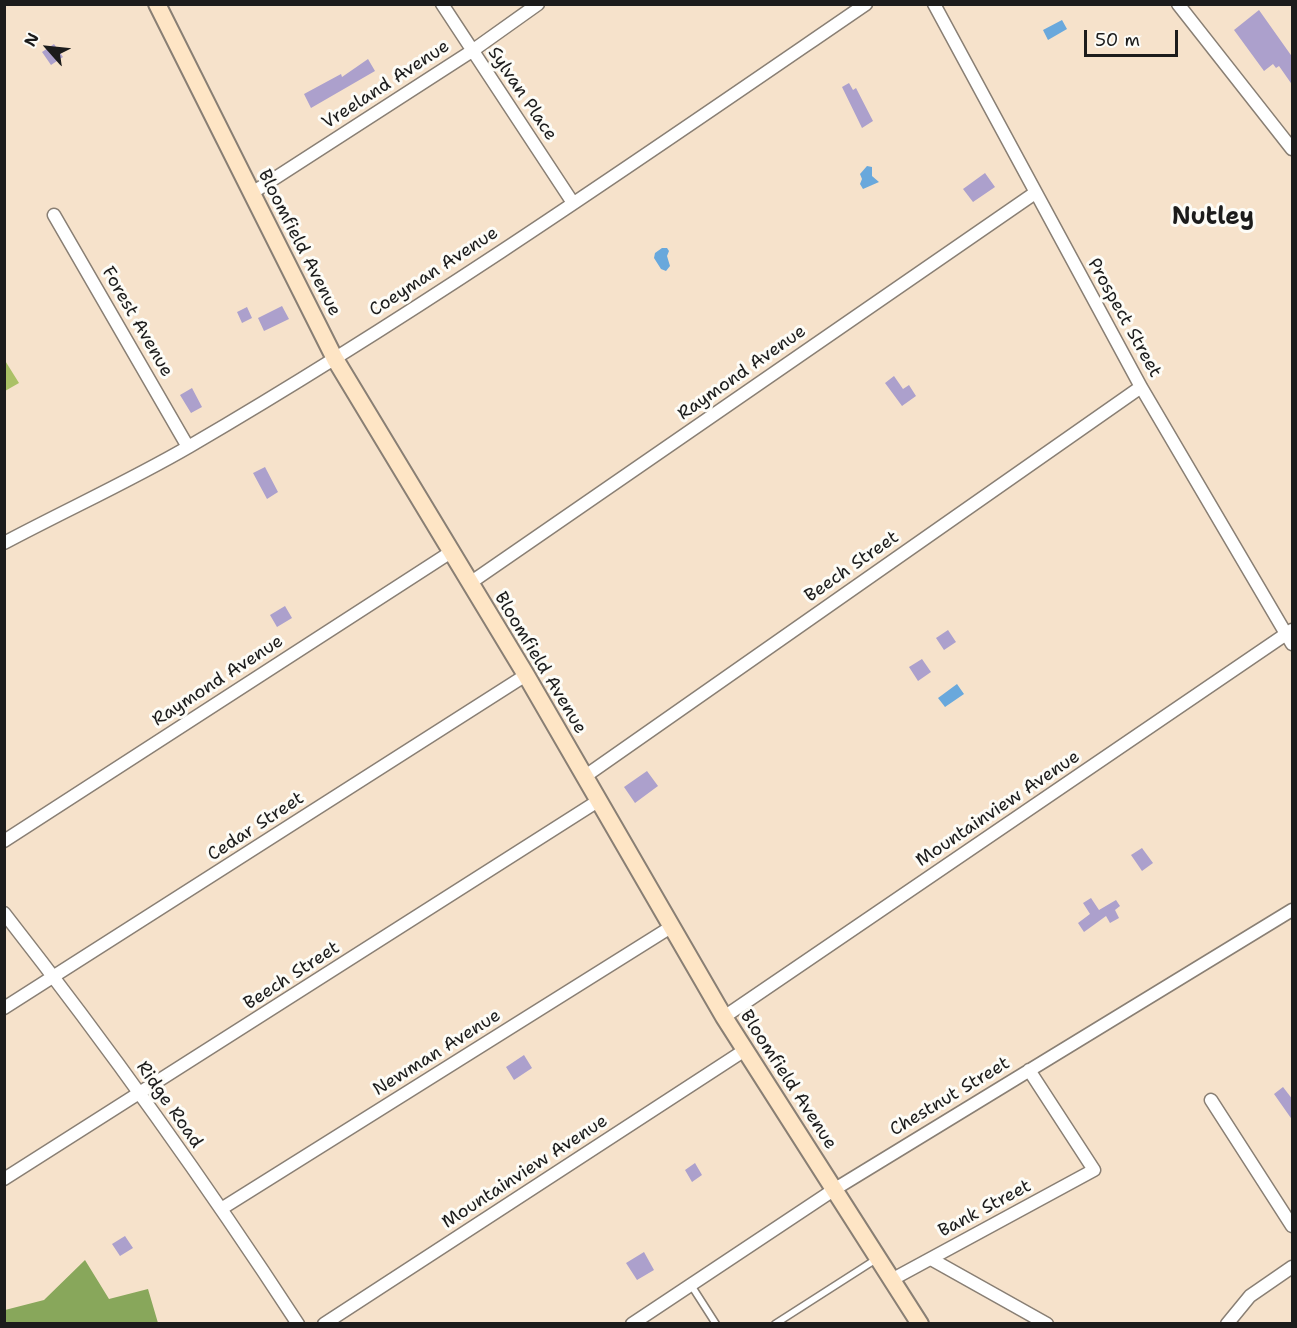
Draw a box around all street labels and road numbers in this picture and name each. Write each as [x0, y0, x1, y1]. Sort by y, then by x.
street label: Vreeland Avenue [318, 36, 454, 134]
street label: Sylvan Place [483, 43, 561, 145]
street label: Bloomfield Avenue [253, 166, 345, 320]
street label: Coeyman Avenue [366, 222, 502, 322]
street label: Prospect Street [1082, 255, 1166, 381]
street label: Forest Avenue [97, 263, 177, 381]
street label: Raymond Avenue [674, 321, 810, 425]
street label: Beech Street [801, 527, 903, 607]
street label: Bloomfield Avenue [489, 588, 591, 738]
street label: Raymond Avenue [149, 631, 287, 731]
street label: Mountainview Avenue [912, 746, 1084, 872]
street label: Cedar Street [204, 788, 308, 866]
street label: Beech Street [240, 937, 344, 1015]
street label: Newman Avenue [369, 1005, 505, 1101]
street label: Bloomfield Avenue [735, 1006, 841, 1154]
street label: Chestnut Street [886, 1053, 1014, 1141]
street label: Ridge Road [131, 1057, 207, 1153]
street label: Mountainview Avenue [438, 1110, 612, 1234]
street label: Bank Street [935, 1176, 1035, 1242]

